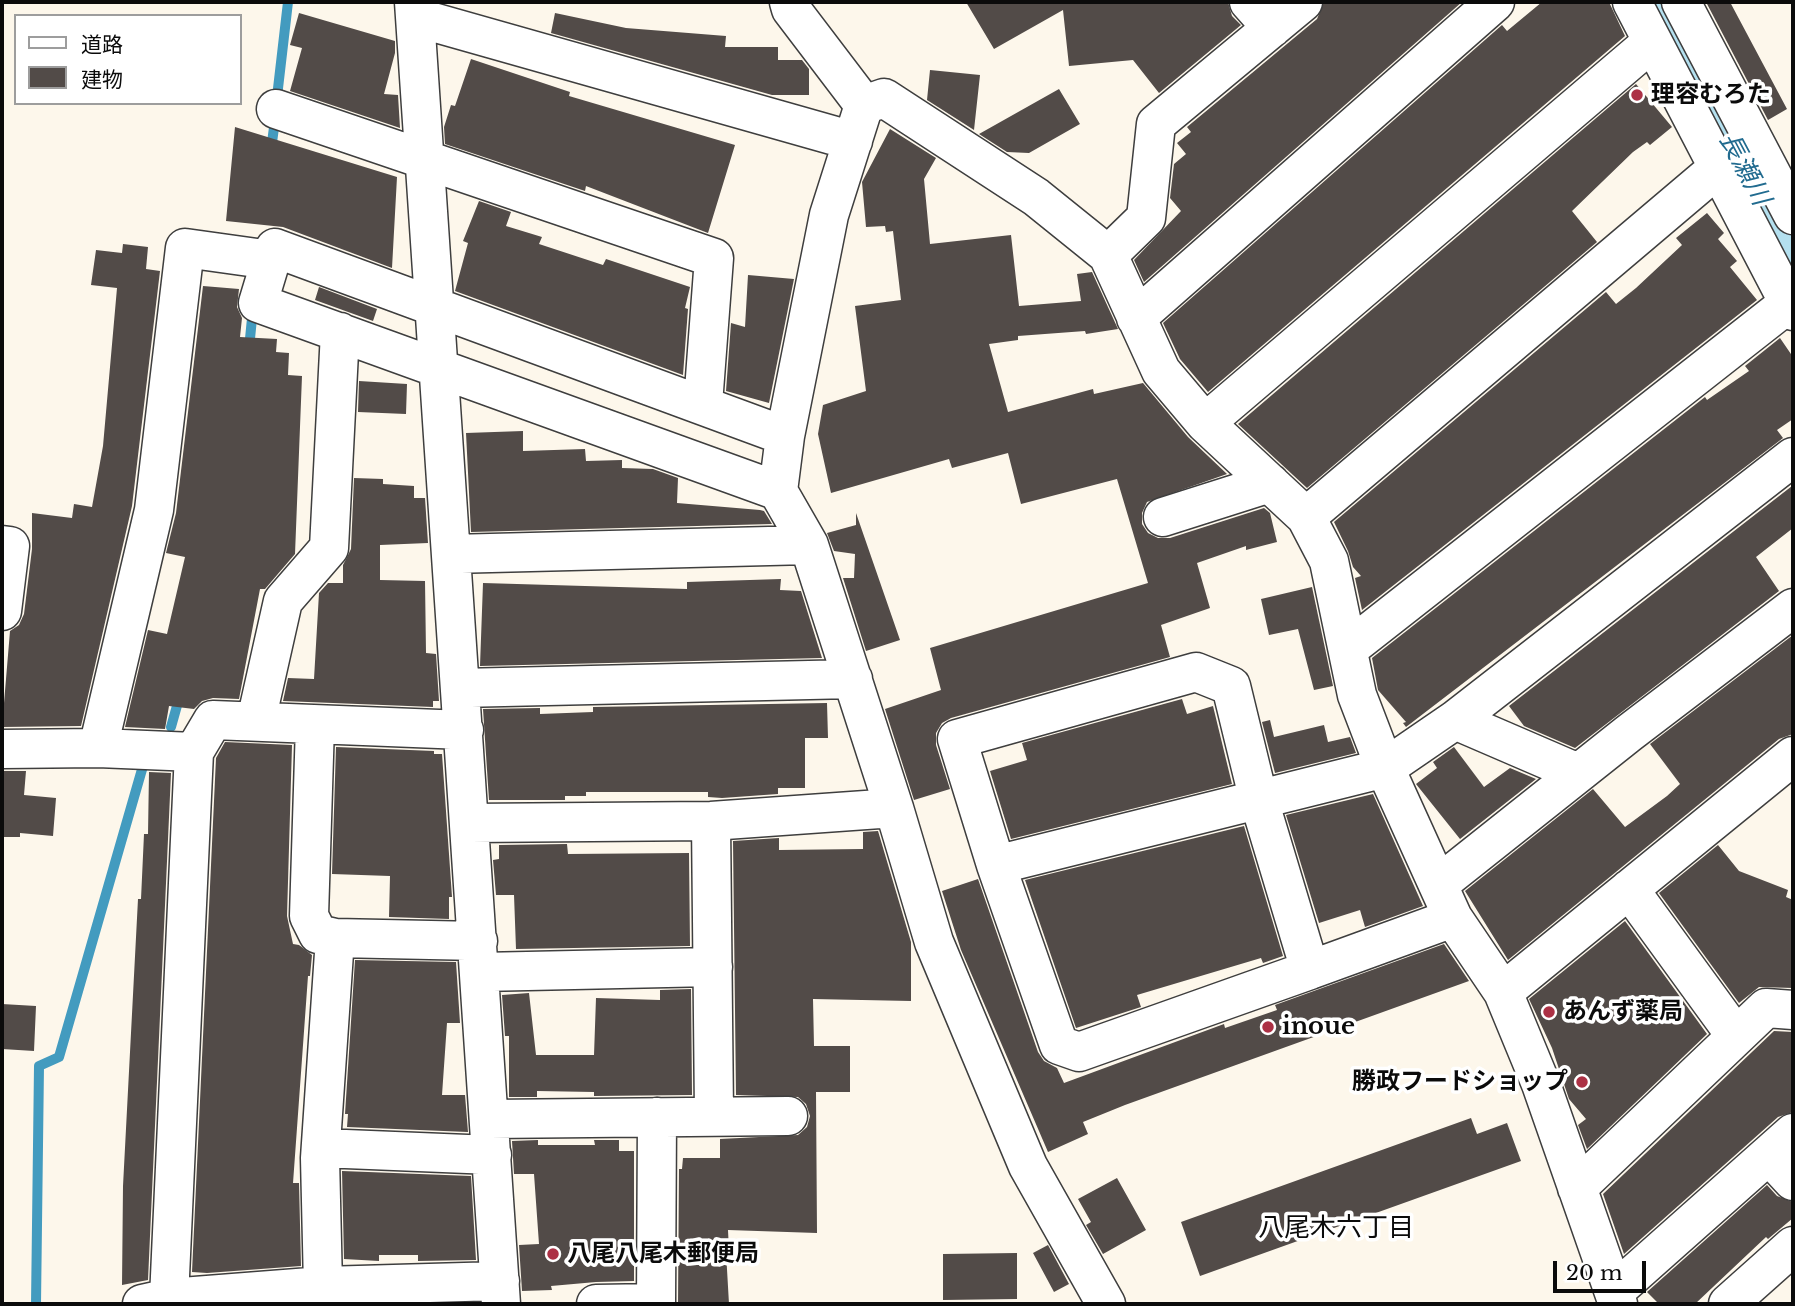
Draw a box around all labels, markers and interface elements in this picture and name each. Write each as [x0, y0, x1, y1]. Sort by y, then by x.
legend [14, 14, 242, 105]
text: 道路 [81, 32, 123, 58]
text: 建物 [81, 67, 123, 93]
place label: 理容むろた [1651, 81, 1771, 109]
marker: 理容むろた [1629, 87, 1645, 103]
water label: 長瀬川 [1712, 127, 1776, 211]
place label: あんず薬局 [1563, 998, 1683, 1026]
marker: あんず薬局 [1541, 1004, 1557, 1020]
place label: inoue [1282, 1013, 1355, 1041]
marker: inoue [1260, 1019, 1276, 1035]
place label: 勝政フードショップ [1352, 1068, 1568, 1096]
marker: 勝政フードショップ [1574, 1074, 1590, 1090]
district label: 八尾木六丁目 [1258, 1213, 1414, 1245]
place label: 八尾八尾木郵便局 [567, 1240, 759, 1268]
marker: 八尾八尾木郵便局 [545, 1246, 561, 1262]
scale bar [1557, 1246, 1650, 1290]
text: 20 m [1566, 1260, 1623, 1286]

